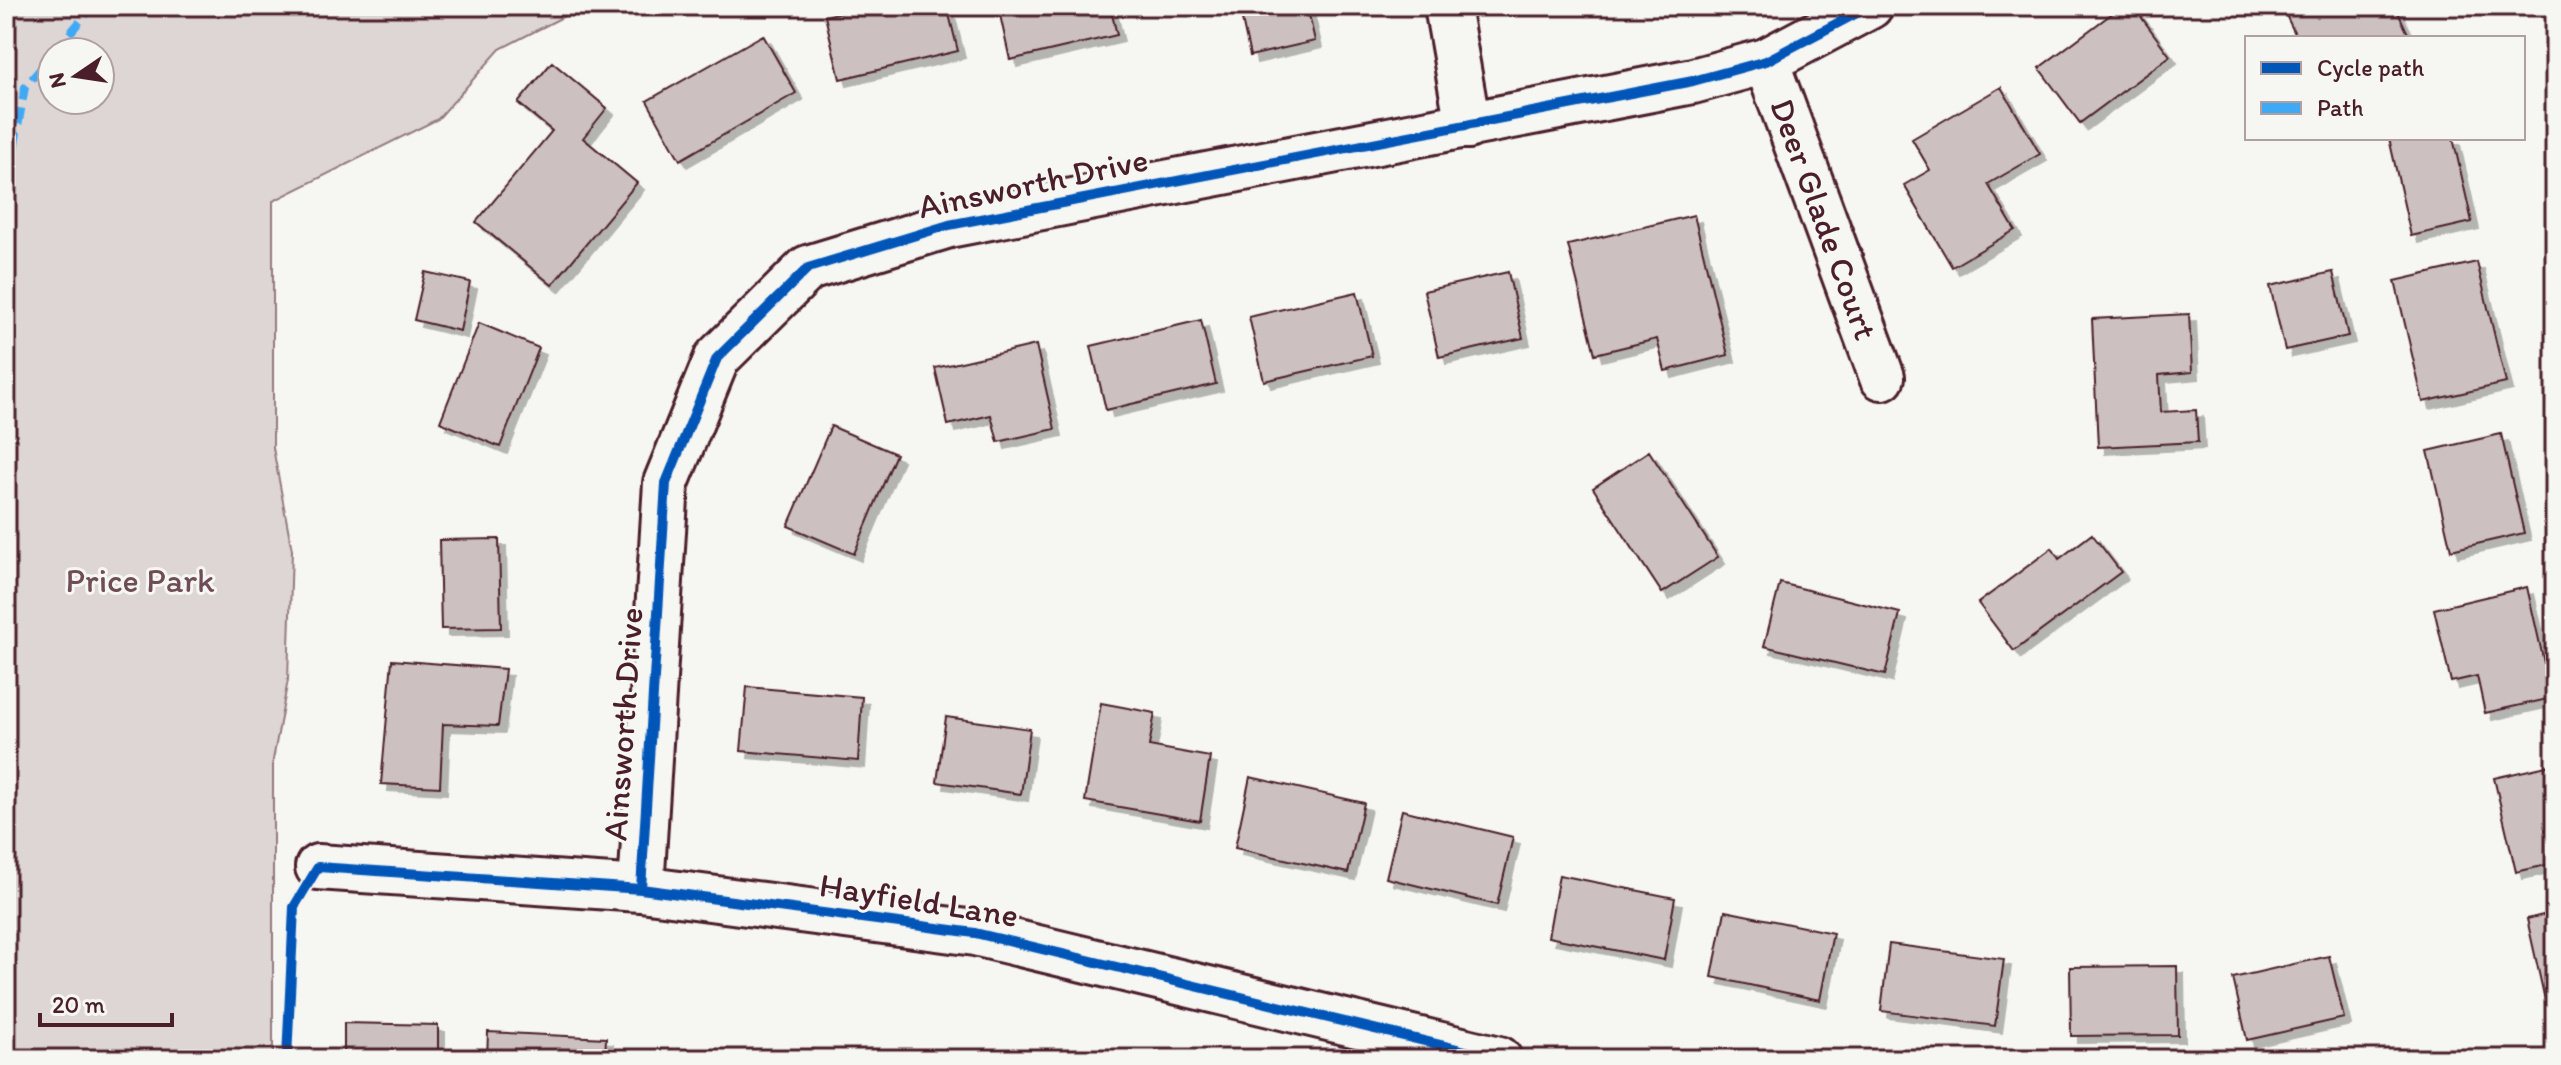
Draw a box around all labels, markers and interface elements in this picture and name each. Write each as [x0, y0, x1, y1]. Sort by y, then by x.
north arrow [36, 36, 116, 116]
legend [2245, 36, 2525, 140]
text: Cycle path [2317, 53, 2424, 82]
text: N [42, 70, 72, 91]
street label: Deer Glade Court [1761, 93, 1887, 345]
text: Path [2317, 93, 2364, 122]
street label: Ainsworth Drive [914, 139, 1152, 227]
park label: Price Park [65, 560, 215, 601]
street label: Ainsworth Drive [594, 606, 652, 842]
street label: Hayfield Lane [817, 864, 1021, 936]
scale bar [40, 977, 172, 1027]
text: 20 m [52, 990, 105, 1019]

